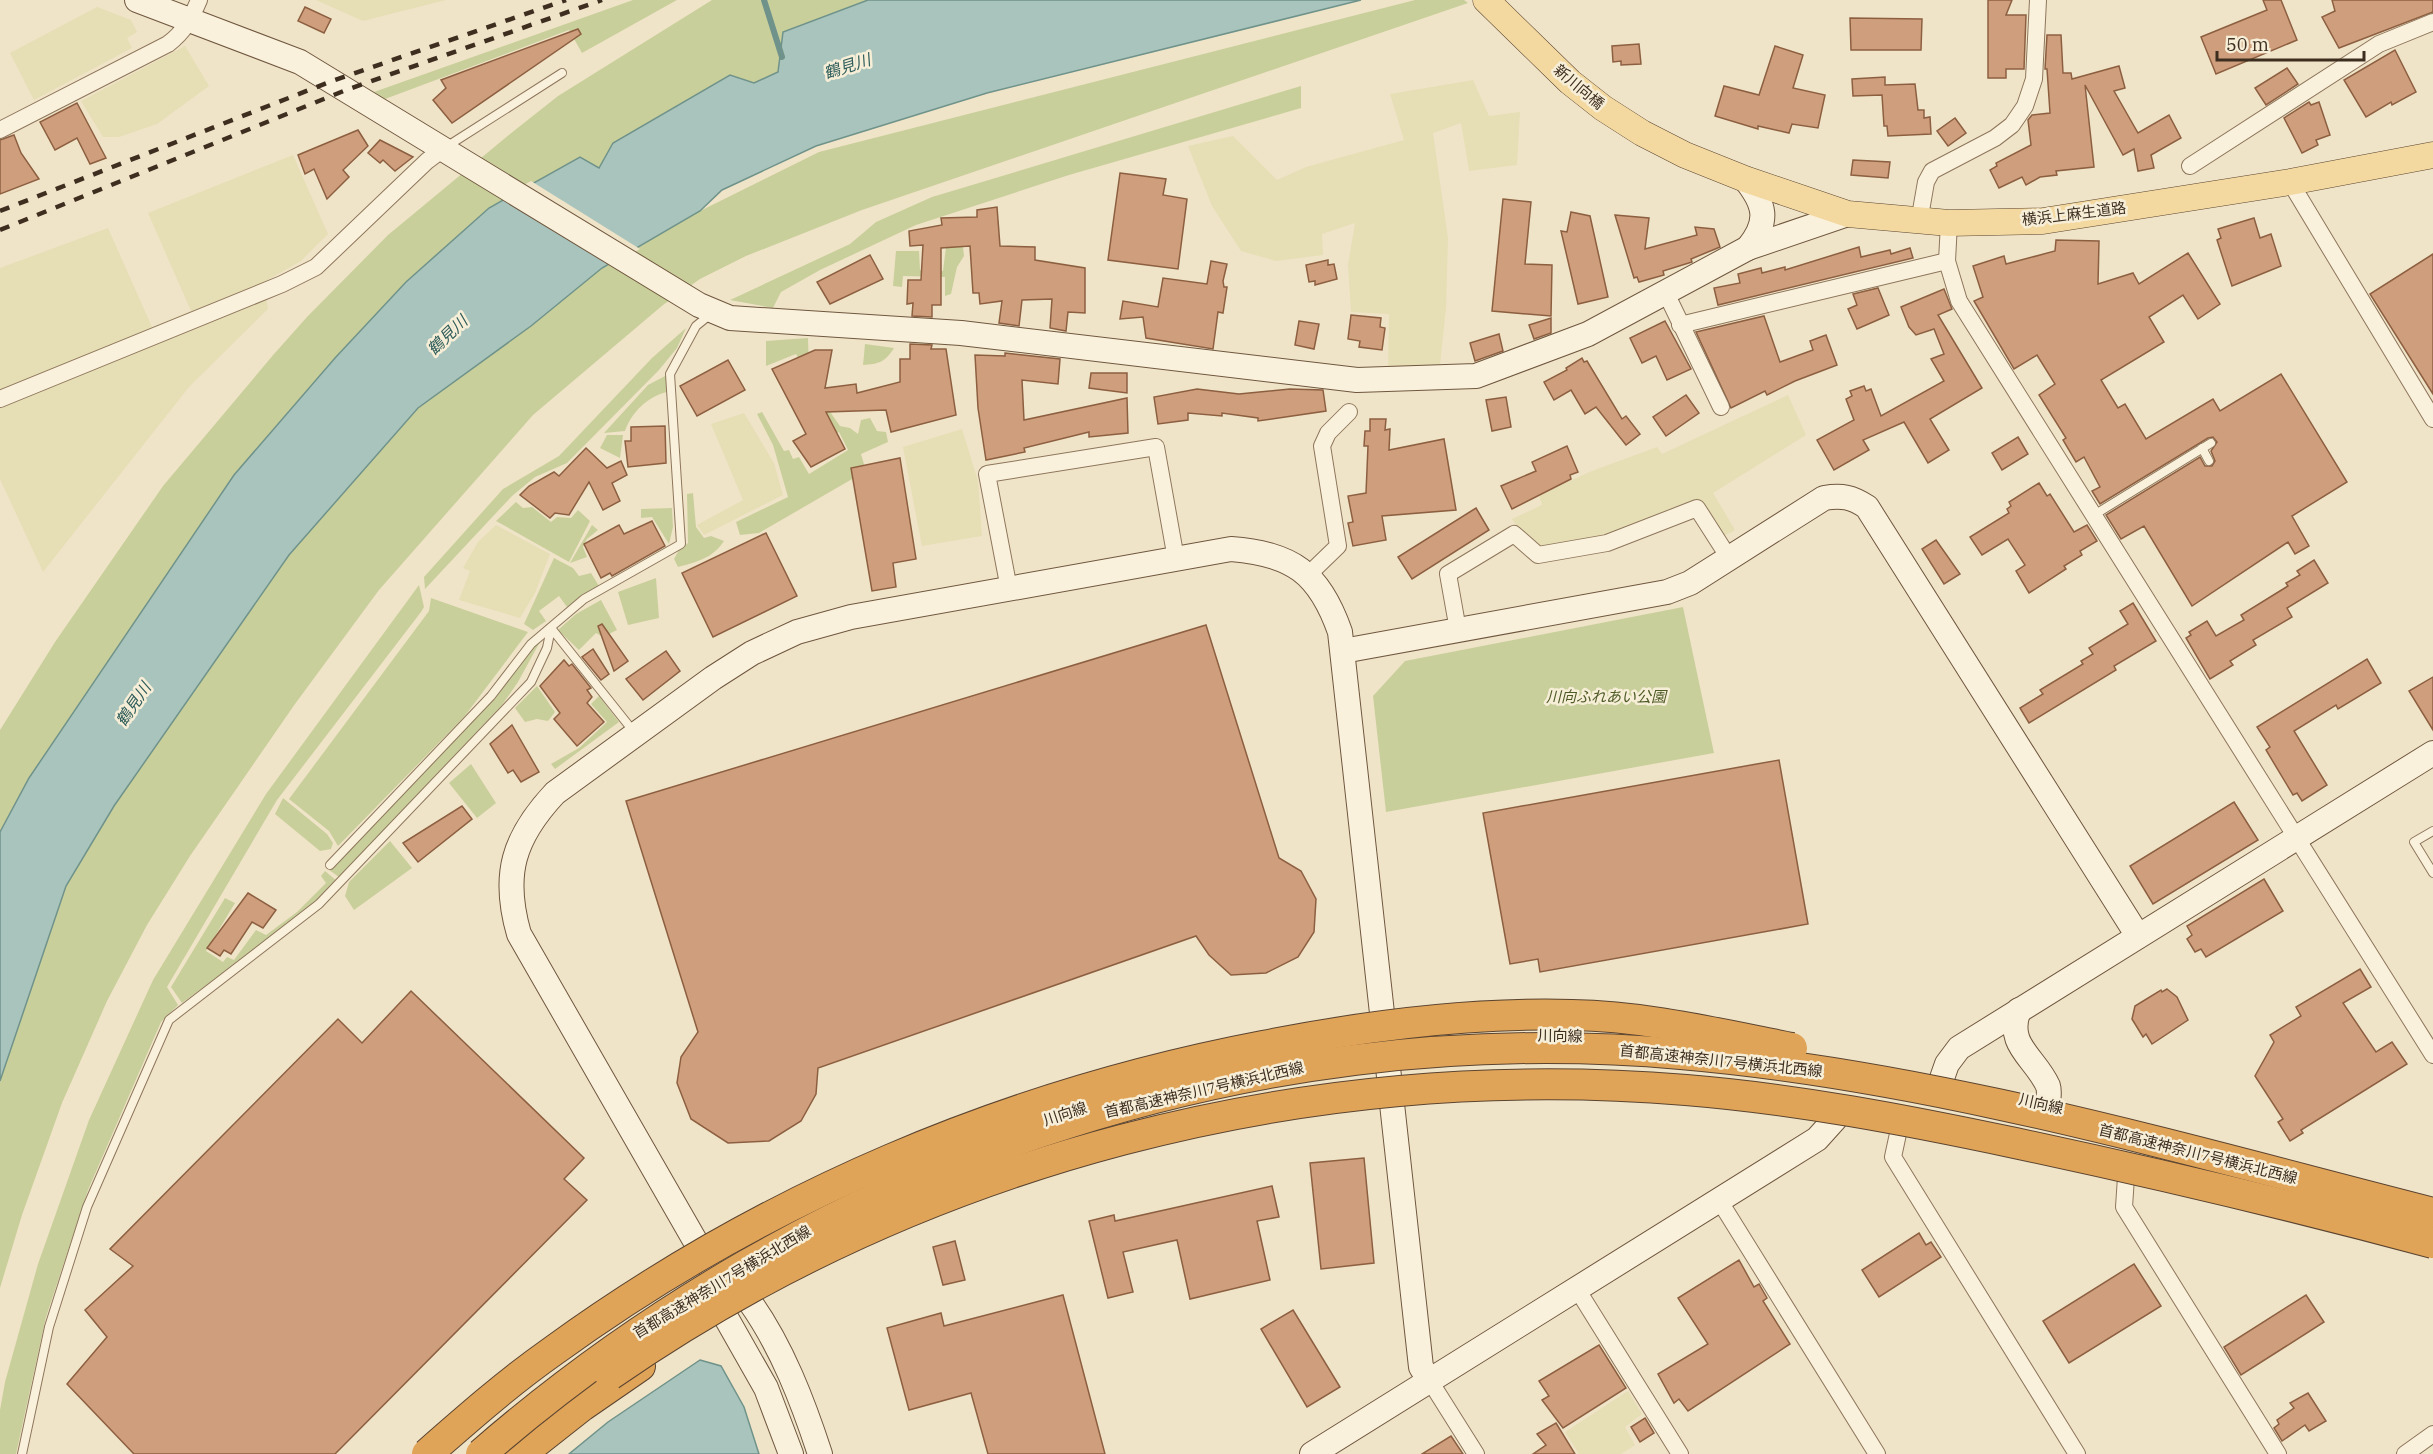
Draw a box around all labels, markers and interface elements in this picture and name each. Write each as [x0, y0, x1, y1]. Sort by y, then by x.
scale bar [2217, 24, 2364, 62]
text: 50 m [2226, 33, 2269, 56]
water label: 鶴見川 [821, 48, 875, 83]
street label: 新川向橋 [1550, 60, 1608, 113]
street label: 横浜上麻生道路 [2021, 198, 2127, 229]
water label: 鶴見川 [423, 310, 473, 359]
water label: 鶴見川 [111, 677, 156, 729]
park label: 川向ふれあい公園 [1546, 687, 1668, 706]
street label: 川向線 [1537, 1026, 1583, 1045]
street label: 首都高速神奈川7号横浜北西線 [1619, 1040, 1823, 1081]
street label: 首都高速神奈川7号横浜北西線 [1102, 1057, 1305, 1122]
street label: 川向線 [2017, 1089, 2065, 1118]
street label: 川向線 [1041, 1098, 1089, 1130]
street label: 首都高速神奈川7号横浜北西線 [2097, 1120, 2299, 1187]
street label: 首都高速神奈川7号横浜北西線 [629, 1221, 814, 1342]

